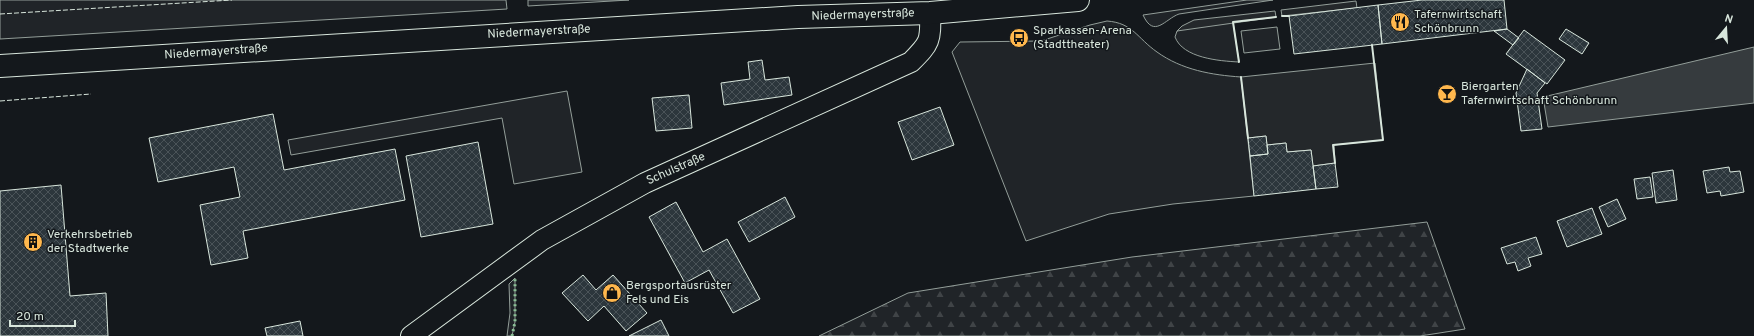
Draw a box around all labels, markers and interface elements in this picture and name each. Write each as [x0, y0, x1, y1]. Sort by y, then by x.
street label: Niedermayerstraße [811, 5, 915, 25]
place label: Tafernwirtschaft Schönbrunn [1414, 7, 1502, 37]
north arrow [1706, 8, 1746, 48]
restaurant icon: Tafernwirtschaft Schönbrunn [1389, 11, 1411, 33]
text: N [1723, 12, 1735, 27]
street label: Niedermayerstraße [487, 21, 591, 43]
place label: Sparkassen-Arena (Stadttheater) [1033, 23, 1132, 53]
bus stop icon: Sparkassen-Arena (Stadttheater) [1008, 27, 1030, 49]
street label: Niedermayerstraße [164, 40, 268, 64]
place label: Biergarten Tafernwirtschaft Schönbrunn [1461, 79, 1617, 109]
bar icon: Biergarten Tafernwirtschaft Schönbrunn [1436, 83, 1458, 105]
street label: Schulstraße [644, 149, 708, 189]
place label: Verkehrsbetrieb der Stadtwerke [47, 227, 133, 257]
building icon: Verkehrsbetrieb der Stadtwerke [22, 231, 44, 253]
place label: Bergsportausrüster Fels und Eis [626, 278, 732, 308]
shop icon: Bergsportausrüster Fels und Eis [601, 282, 623, 304]
scale bar [10, 302, 75, 328]
text: 20 m [16, 309, 44, 325]

